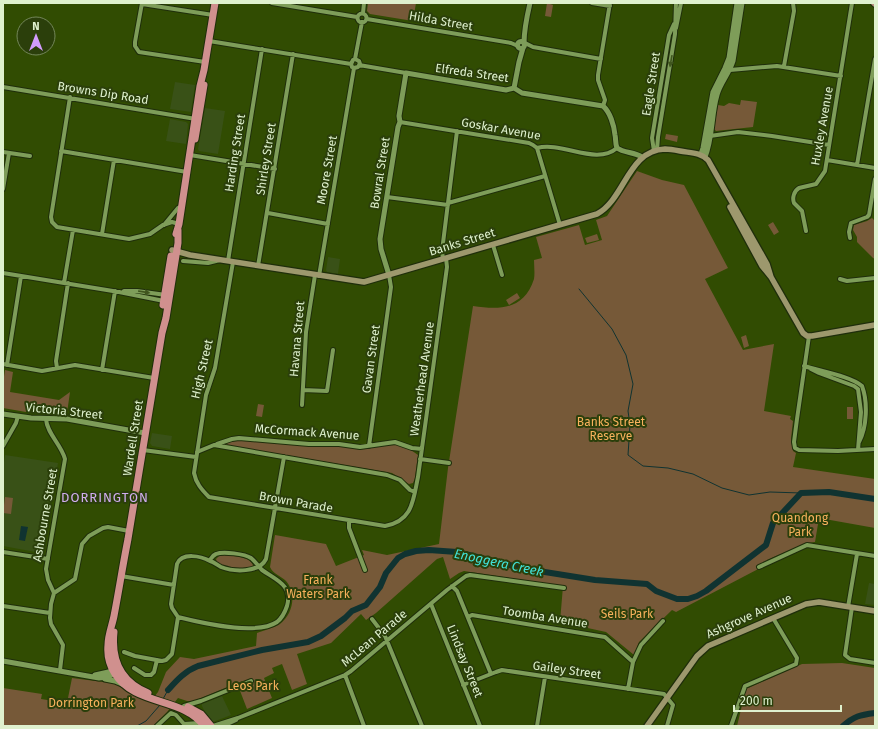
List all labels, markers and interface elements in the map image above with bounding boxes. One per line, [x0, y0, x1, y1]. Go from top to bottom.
street label: Hilda Street [408, 9, 475, 34]
north arrow [16, 16, 56, 56]
text: N [32, 20, 40, 33]
street label: Eagle Street [639, 50, 663, 117]
one-way arrow [668, 55, 674, 67]
street label: Elfreda Street [434, 61, 510, 85]
street label: Browns Dip Road [56, 79, 150, 107]
street label: Huxley Avenue [808, 85, 836, 167]
street label: Harding Street [222, 112, 248, 193]
street label: Goskar Avenue [460, 115, 542, 143]
street label: Shirley Street [253, 121, 279, 196]
street label: Moore Street [314, 134, 340, 206]
street label: Bowral Street [367, 135, 393, 210]
street label: Banks Street [427, 225, 497, 259]
one-way arrow [138, 289, 150, 295]
street label: Havana Street [287, 300, 307, 377]
street label: Weatherhead Avenue [407, 321, 437, 437]
street label: Gavan Street [359, 323, 383, 394]
street label: High Street [188, 337, 216, 400]
street label: Wardell Street [120, 398, 146, 477]
street label: Victoria Street [25, 400, 104, 422]
park label: Banks Street Reserve [577, 415, 646, 443]
street label: McCormack Avenue [254, 421, 360, 443]
street label: Ashbourne Street [30, 467, 60, 563]
street label: Brown Parade [258, 489, 334, 515]
district label: DORRINGTON [61, 490, 149, 505]
park label: Quandong Park [772, 511, 829, 539]
water label: Enoggera Creek [453, 546, 545, 579]
park label: Frank Waters Park [286, 573, 351, 601]
street label: Ashgrove Avenue [704, 591, 794, 641]
street label: Toomba Avenue [501, 603, 589, 631]
street label: McLean Parade [338, 607, 410, 669]
park label: Seils Park [601, 607, 654, 621]
street label: Lindsay Street [444, 623, 486, 700]
street label: Gailey Street [532, 658, 603, 682]
park label: Leos Park [227, 679, 280, 693]
scale bar [734, 687, 841, 713]
text: 200 m [740, 694, 773, 708]
park label: Dorrington Park [48, 696, 135, 710]

